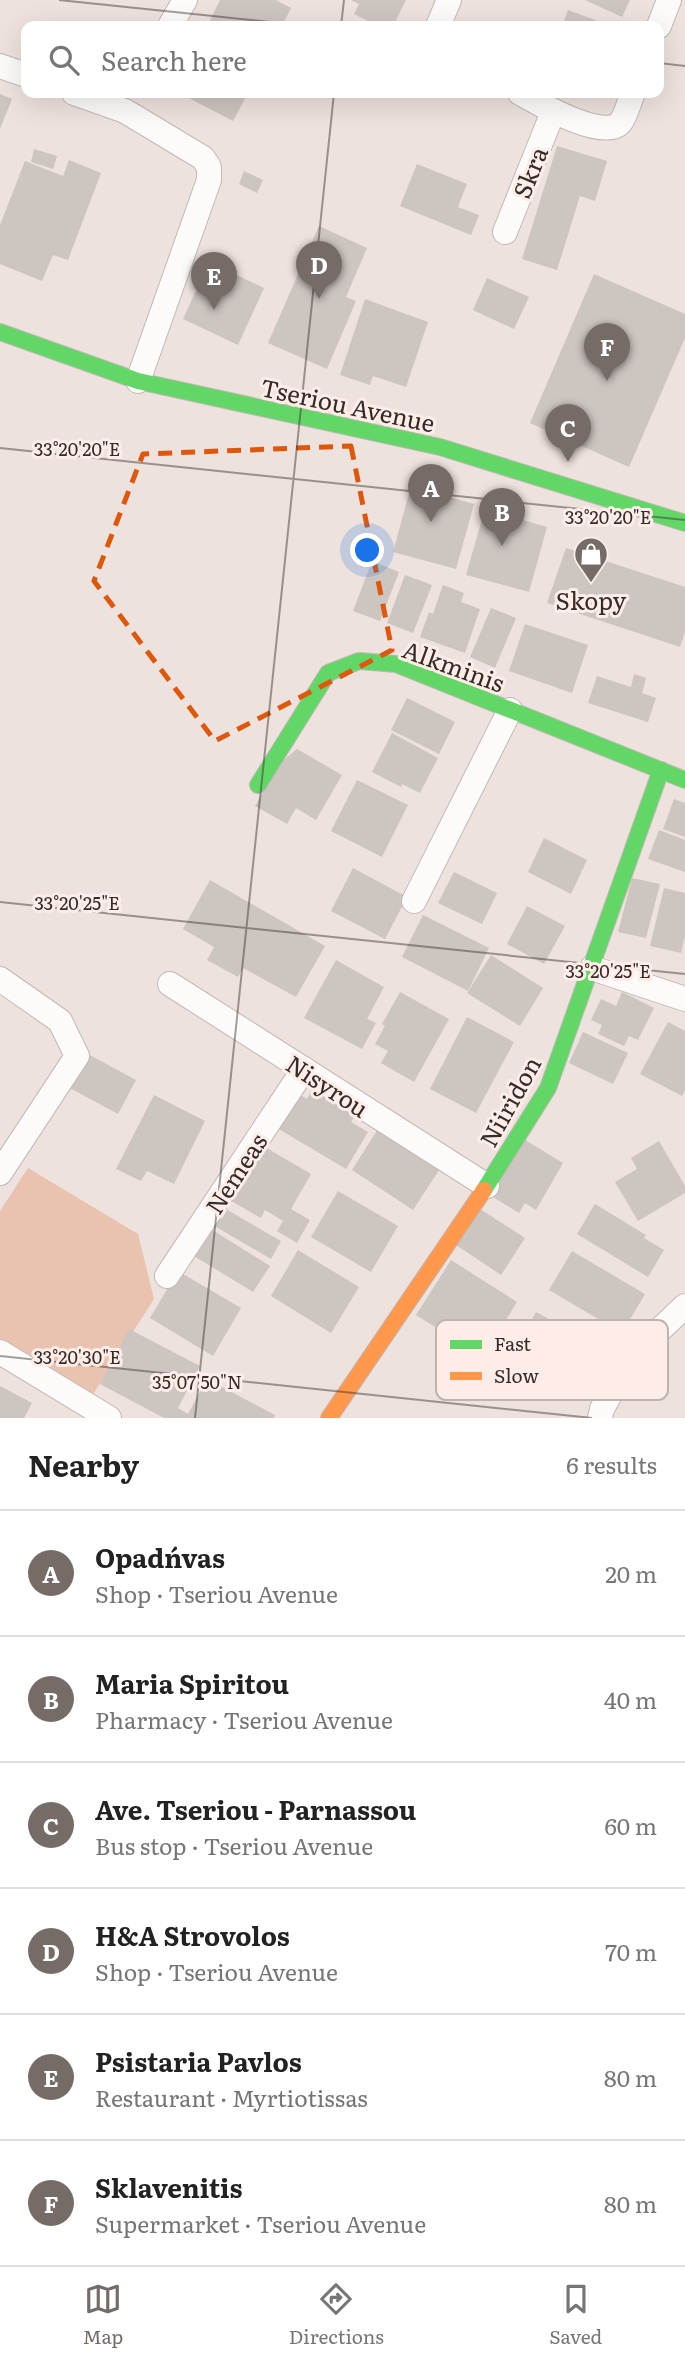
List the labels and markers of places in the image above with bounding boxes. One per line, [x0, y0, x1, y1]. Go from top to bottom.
pin: D [296, 241, 342, 299]
pin: E [191, 252, 237, 310]
pin: F [584, 323, 630, 381]
pin: C [545, 404, 591, 462]
pin: A [408, 464, 454, 522]
pin: B [479, 488, 525, 546]
shop icon: Skopy [572, 535, 610, 584]
place label: Skopy [556, 582, 627, 617]

